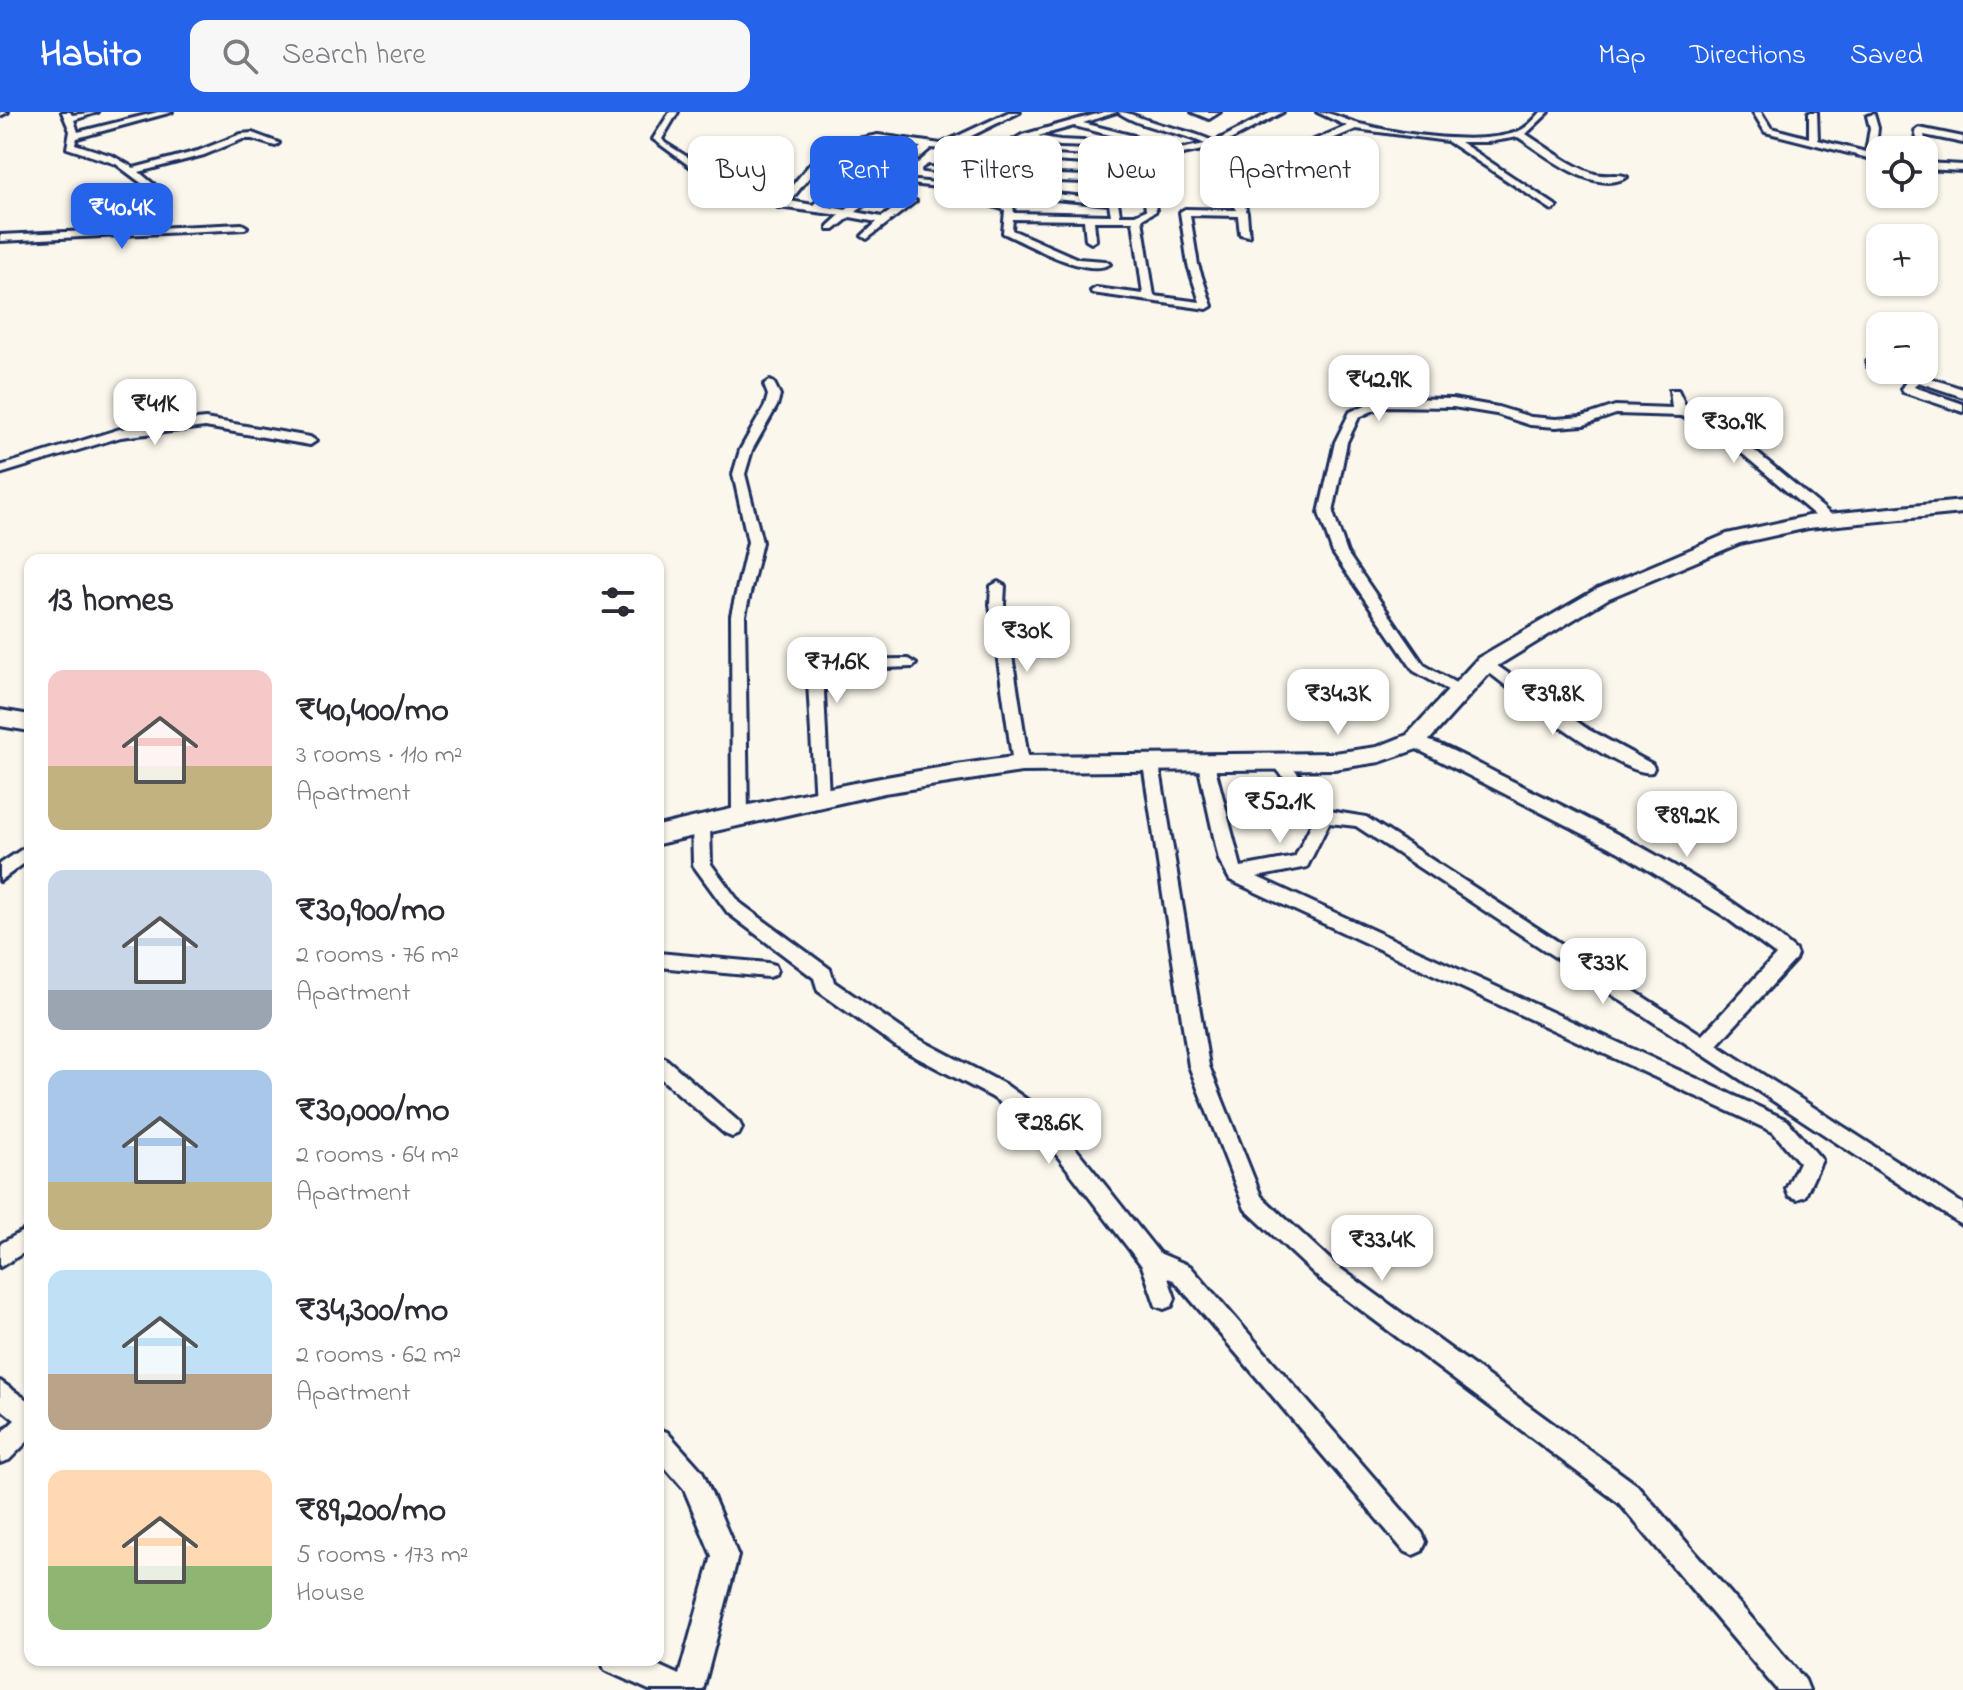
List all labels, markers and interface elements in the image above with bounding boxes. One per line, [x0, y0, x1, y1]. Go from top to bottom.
search box [190, 20, 750, 92]
text: Habito [40, 28, 142, 84]
icon: search [218, 34, 262, 78]
text: Search here [282, 34, 426, 78]
text: Map [1598, 36, 1646, 77]
text: Directions [1690, 36, 1806, 77]
text: Saved [1850, 36, 1923, 77]
chip: Buy [688, 136, 794, 208]
chip: Rent [810, 136, 918, 208]
chip: Filters [934, 136, 1062, 208]
chip: New [1078, 136, 1184, 208]
chip: Apartment [1200, 136, 1379, 208]
map controls [1866, 136, 1938, 384]
button: locate [1866, 136, 1938, 208]
pin: ₹40.4K [57, 183, 187, 251]
text: ₹40.4K [89, 190, 155, 228]
button: + [1866, 224, 1938, 296]
button: − [1866, 312, 1938, 384]
pin: ₹42.9K [1314, 355, 1444, 423]
text: ₹42.9K [1347, 362, 1411, 400]
pin: ₹41K [108, 379, 202, 447]
text: ₹41K [131, 386, 179, 424]
pin: ₹30.9K [1669, 397, 1799, 465]
text: ₹30.9K [1702, 404, 1766, 442]
text: 13 homes [48, 577, 174, 627]
icon: filters [596, 580, 640, 624]
pin: ₹30K [980, 606, 1074, 674]
text: ₹30K [1002, 613, 1052, 651]
pin: ₹71.6K [772, 637, 902, 705]
text: ₹71.6K [805, 644, 869, 682]
pin: ₹34.3K [1273, 669, 1403, 737]
pin: ₹39.8K [1488, 669, 1618, 737]
text: ₹34.3K [1305, 676, 1371, 714]
text: ₹39.8K [1522, 676, 1584, 714]
text: ₹40,400/mo [296, 687, 449, 737]
icon: home [112, 702, 208, 798]
text: 3 rooms · 110 m² [296, 737, 462, 775]
text: Apartment [296, 775, 410, 813]
pin: ₹52.1K [1215, 777, 1345, 845]
text: ₹52.1K [1245, 784, 1315, 822]
pin: ₹89.2K [1622, 791, 1752, 859]
text: ₹89.2K [1655, 798, 1719, 836]
text: ₹30,900/mo [296, 887, 445, 937]
icon: home [112, 902, 208, 998]
text: 2 rooms · 76 m² [296, 937, 459, 975]
pin: ₹33K [1556, 938, 1650, 1006]
text: ₹33K [1578, 945, 1628, 983]
text: Apartment [296, 975, 410, 1013]
text: ₹30,000/mo [296, 1087, 450, 1137]
pin: ₹28.6K [984, 1098, 1114, 1166]
icon: home [112, 1102, 208, 1198]
text: ₹28.6K [1015, 1105, 1083, 1143]
text: 2 rooms · 64 m² [296, 1137, 459, 1175]
text: Apartment [296, 1175, 410, 1213]
pin: ₹33.4K [1317, 1215, 1447, 1283]
text: ₹33.4K [1349, 1222, 1415, 1260]
text: ₹34,300/mo [296, 1287, 448, 1337]
icon: home [112, 1302, 208, 1398]
text: 2 rooms · 62 m² [296, 1337, 461, 1375]
text: Apartment [296, 1375, 410, 1413]
text: ₹89,200/mo [296, 1487, 446, 1537]
icon: home [112, 1502, 208, 1598]
text: 5 rooms · 173 m² [296, 1537, 469, 1575]
text: House [296, 1575, 364, 1613]

